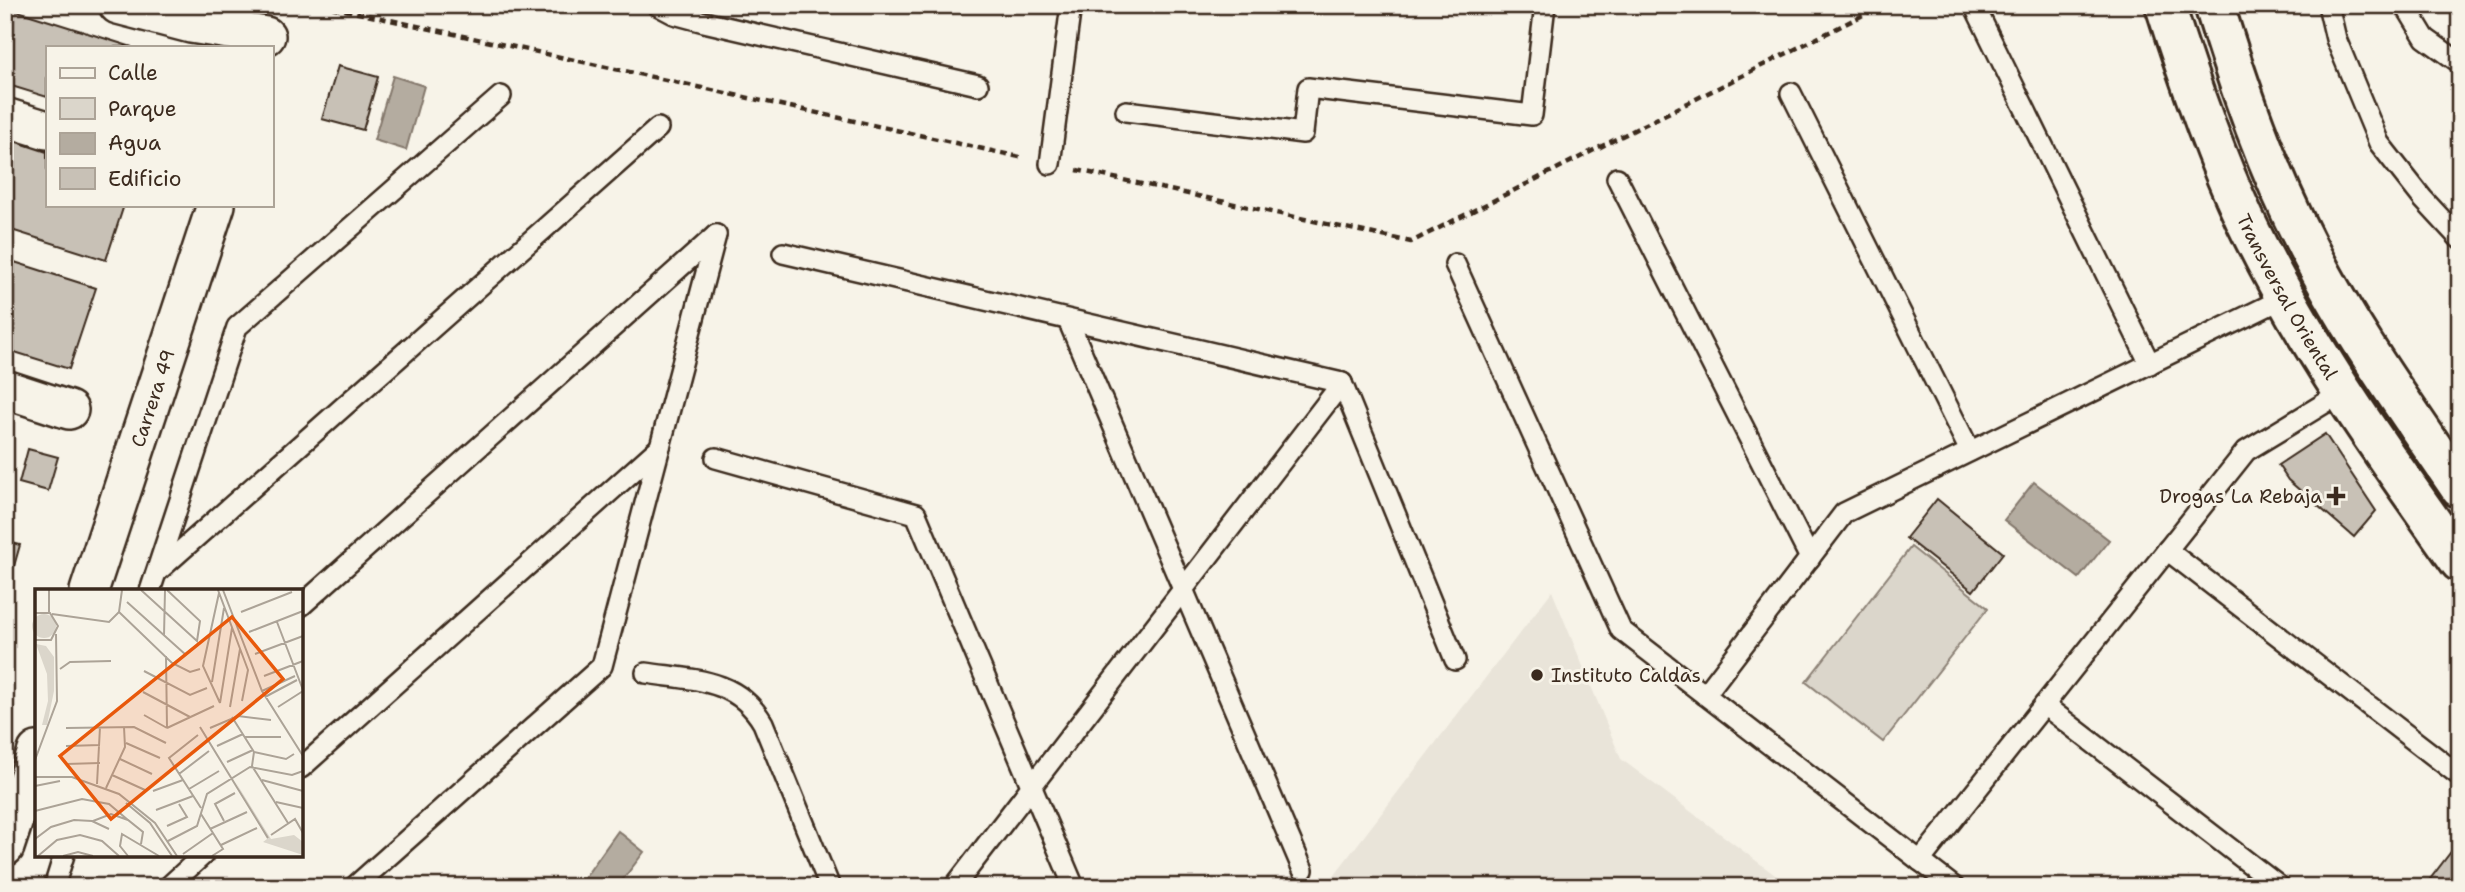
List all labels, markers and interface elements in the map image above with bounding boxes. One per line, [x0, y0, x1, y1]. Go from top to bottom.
legend [46, 46, 273, 206]
text: Calle [108, 59, 158, 87]
text: Parque [108, 95, 177, 123]
text: Agua [108, 129, 161, 157]
text: Edificio [108, 165, 181, 193]
street label: Transversal Oriental [2231, 210, 2344, 384]
street label: Carrera 49 [125, 346, 181, 450]
place label: Drogas La Rebaja [2160, 484, 2322, 509]
marker: Drogas La Rebaja [2328, 488, 2344, 504]
inset map [35, 589, 303, 857]
place label: Instituto Caldas [1551, 663, 1701, 688]
marker: Instituto Caldas [1529, 667, 1545, 683]

